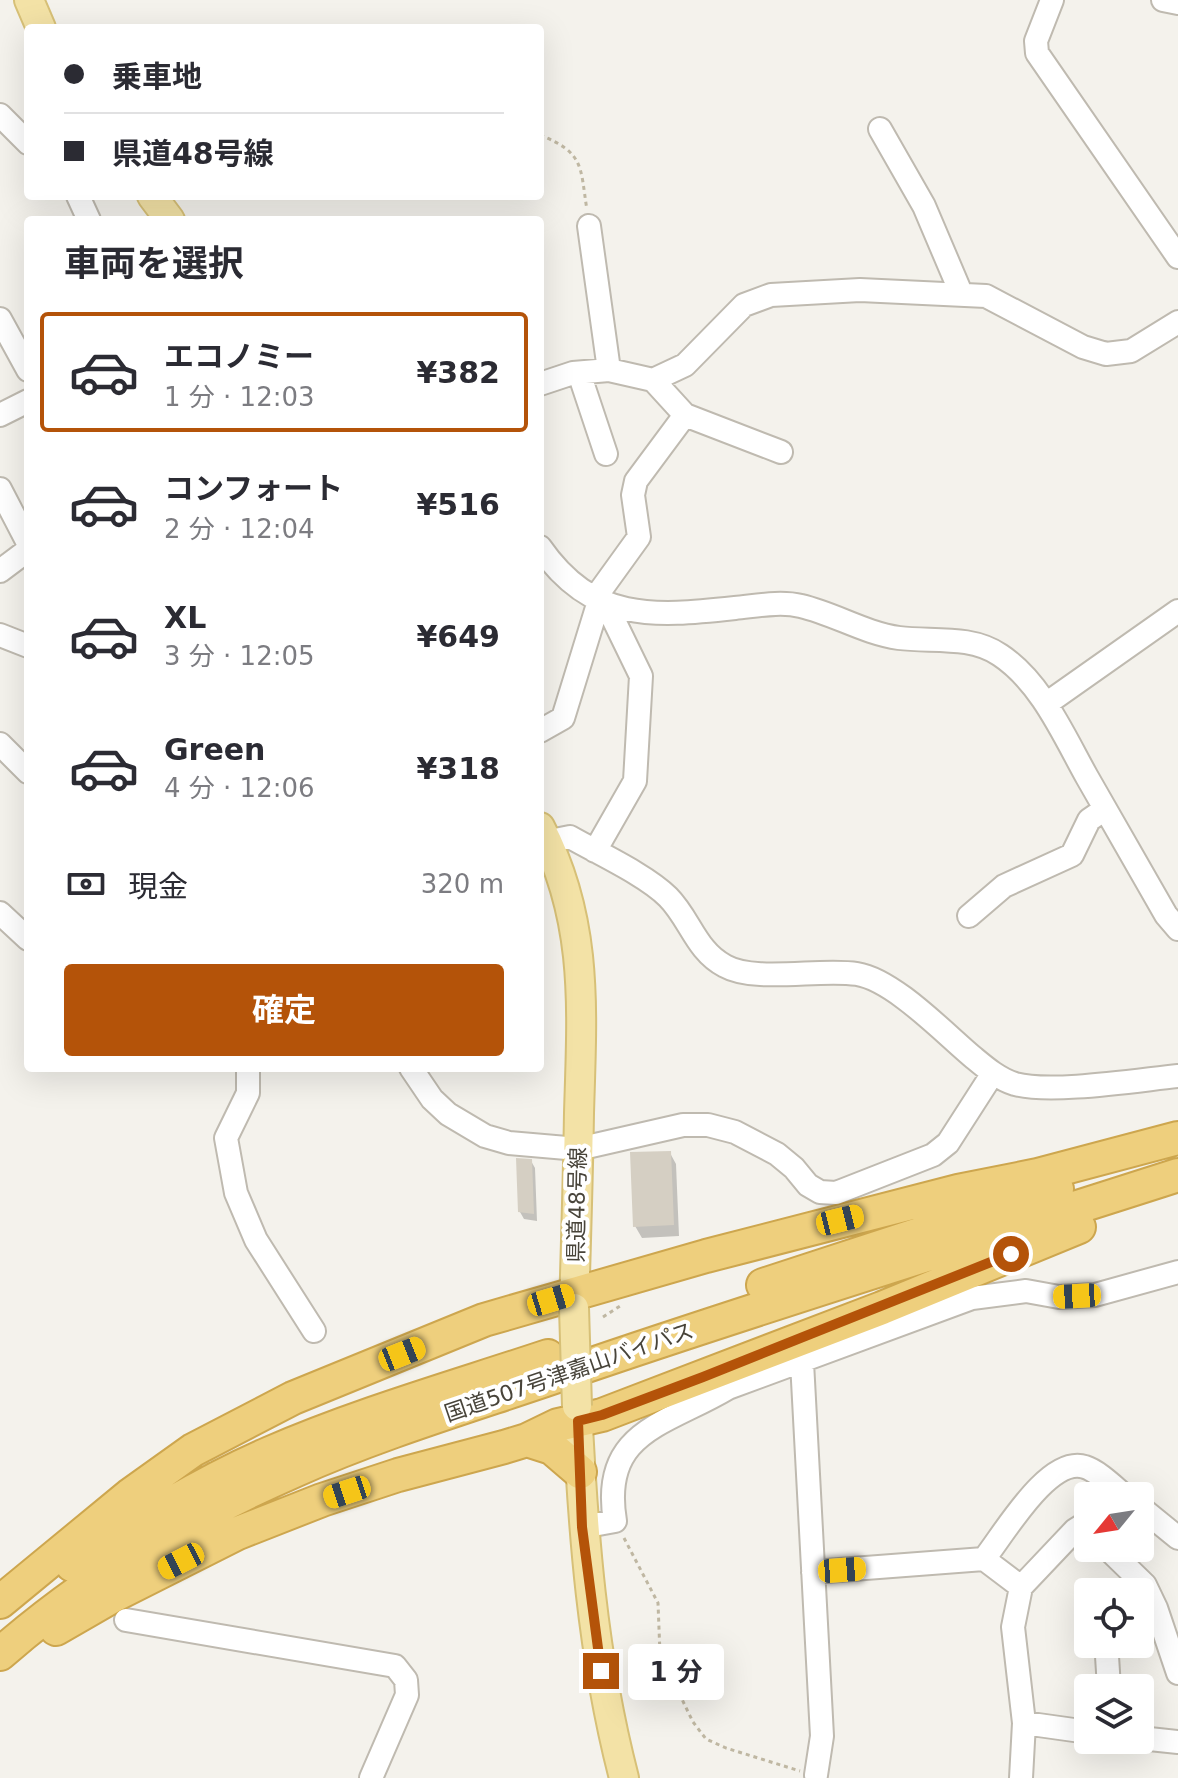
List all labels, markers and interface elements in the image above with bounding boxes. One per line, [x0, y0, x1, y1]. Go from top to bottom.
text: 乗車地 [112, 59, 202, 94]
text: 県道48号線 [112, 136, 274, 171]
text: 車両を選択 [64, 243, 244, 284]
icon: car [68, 336, 140, 408]
text: エコノミー [164, 339, 314, 374]
text: ¥382 [417, 355, 500, 390]
text: 1 分 · 12:03 [164, 382, 315, 412]
icon: car [68, 468, 140, 540]
text: コンフォート [164, 471, 343, 506]
text: ¥516 [417, 487, 500, 522]
text: 2 分 · 12:04 [164, 514, 315, 544]
icon: car [68, 600, 140, 672]
text: XL [164, 600, 206, 635]
text: ¥649 [417, 619, 500, 654]
text: 3 分 · 12:05 [164, 641, 315, 671]
icon: car [68, 732, 140, 804]
text: Green [164, 732, 265, 767]
text: ¥318 [417, 751, 500, 786]
text: 4 分 · 12:06 [164, 773, 315, 803]
icon: cash [64, 862, 108, 906]
text: 現金 [128, 869, 188, 904]
text: 320 m [421, 869, 504, 899]
button: 確定 [64, 964, 504, 1056]
street label: 県道48号線 [563, 1147, 591, 1263]
car [814, 1203, 866, 1237]
route start [993, 1236, 1029, 1272]
car [525, 1282, 577, 1318]
car [1052, 1283, 1102, 1309]
street label: 国道507号津嘉山バイパス [441, 1318, 697, 1426]
car [375, 1334, 429, 1374]
car [320, 1473, 374, 1511]
north arrow [1074, 1482, 1154, 1562]
map controls [1074, 1482, 1154, 1754]
car [154, 1539, 208, 1583]
car [817, 1556, 867, 1584]
button: locate [1074, 1578, 1154, 1658]
callout: 1 分 [629, 1643, 725, 1699]
route end [583, 1653, 619, 1689]
text: 1 分 [649, 1657, 703, 1687]
button: layers [1074, 1674, 1154, 1754]

